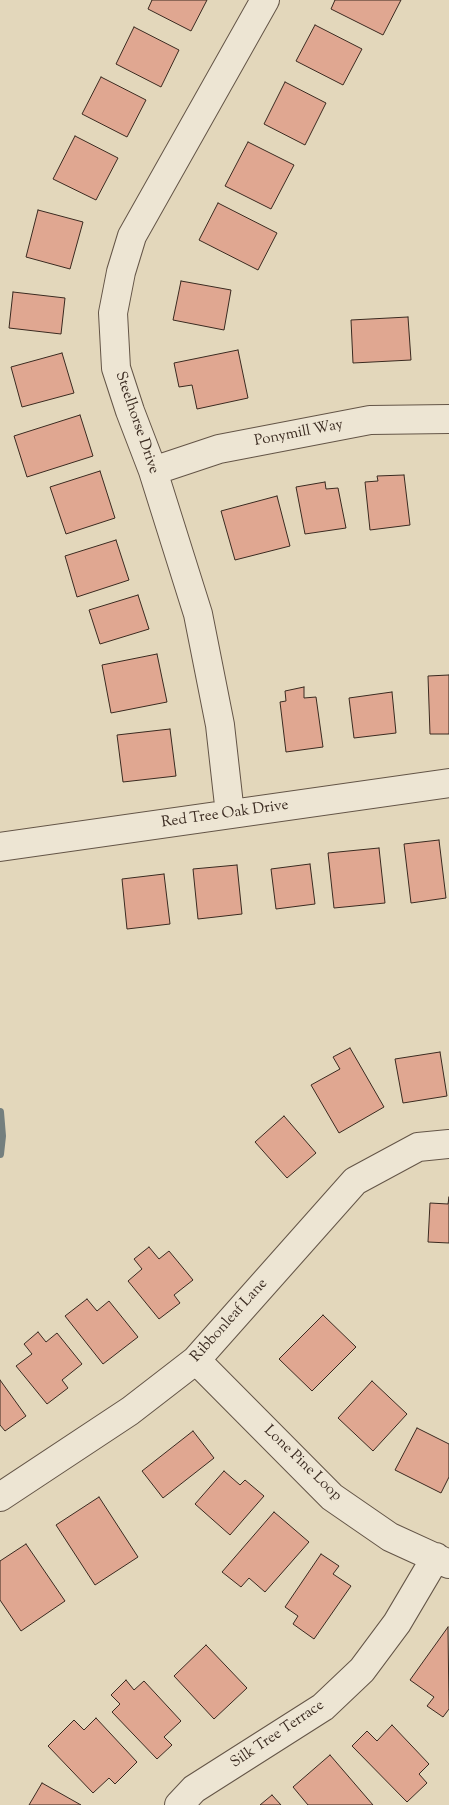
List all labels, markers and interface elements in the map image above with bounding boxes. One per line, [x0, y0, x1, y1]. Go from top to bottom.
street label: Steelhorse Drive [110, 370, 162, 476]
street label: Ponymill Way [253, 417, 345, 451]
street label: Red Tree Oak Drive [160, 797, 290, 833]
street label: Ribbonleaf Lane [188, 1276, 272, 1366]
street label: Lone Pine Loop [259, 1422, 345, 1506]
street label: Silk Tree Terrace [228, 1697, 328, 1773]

